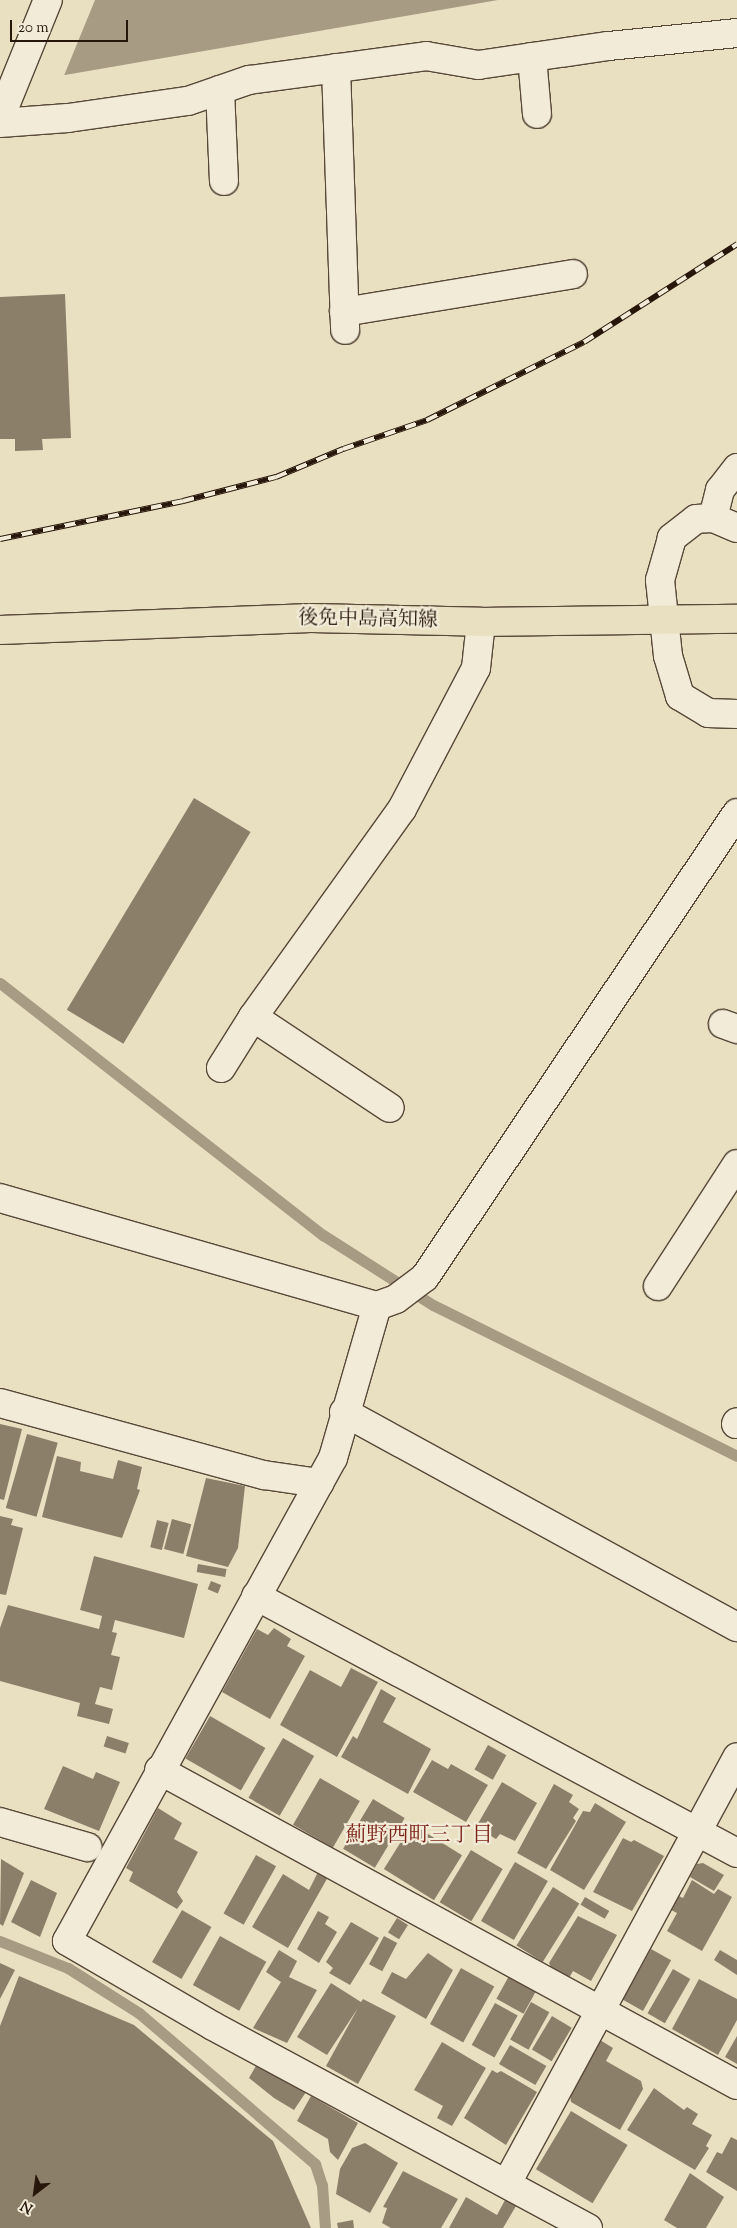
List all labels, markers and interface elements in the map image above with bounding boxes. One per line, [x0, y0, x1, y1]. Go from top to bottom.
scale bar [12, 10, 130, 42]
text: 20 m [18, 18, 49, 39]
street label: 後免中島高知線 [298, 607, 438, 633]
district label: 薊野西町三丁目 [346, 1823, 492, 1849]
north arrow [10, 2168, 60, 2218]
text: N [18, 2195, 37, 2217]

